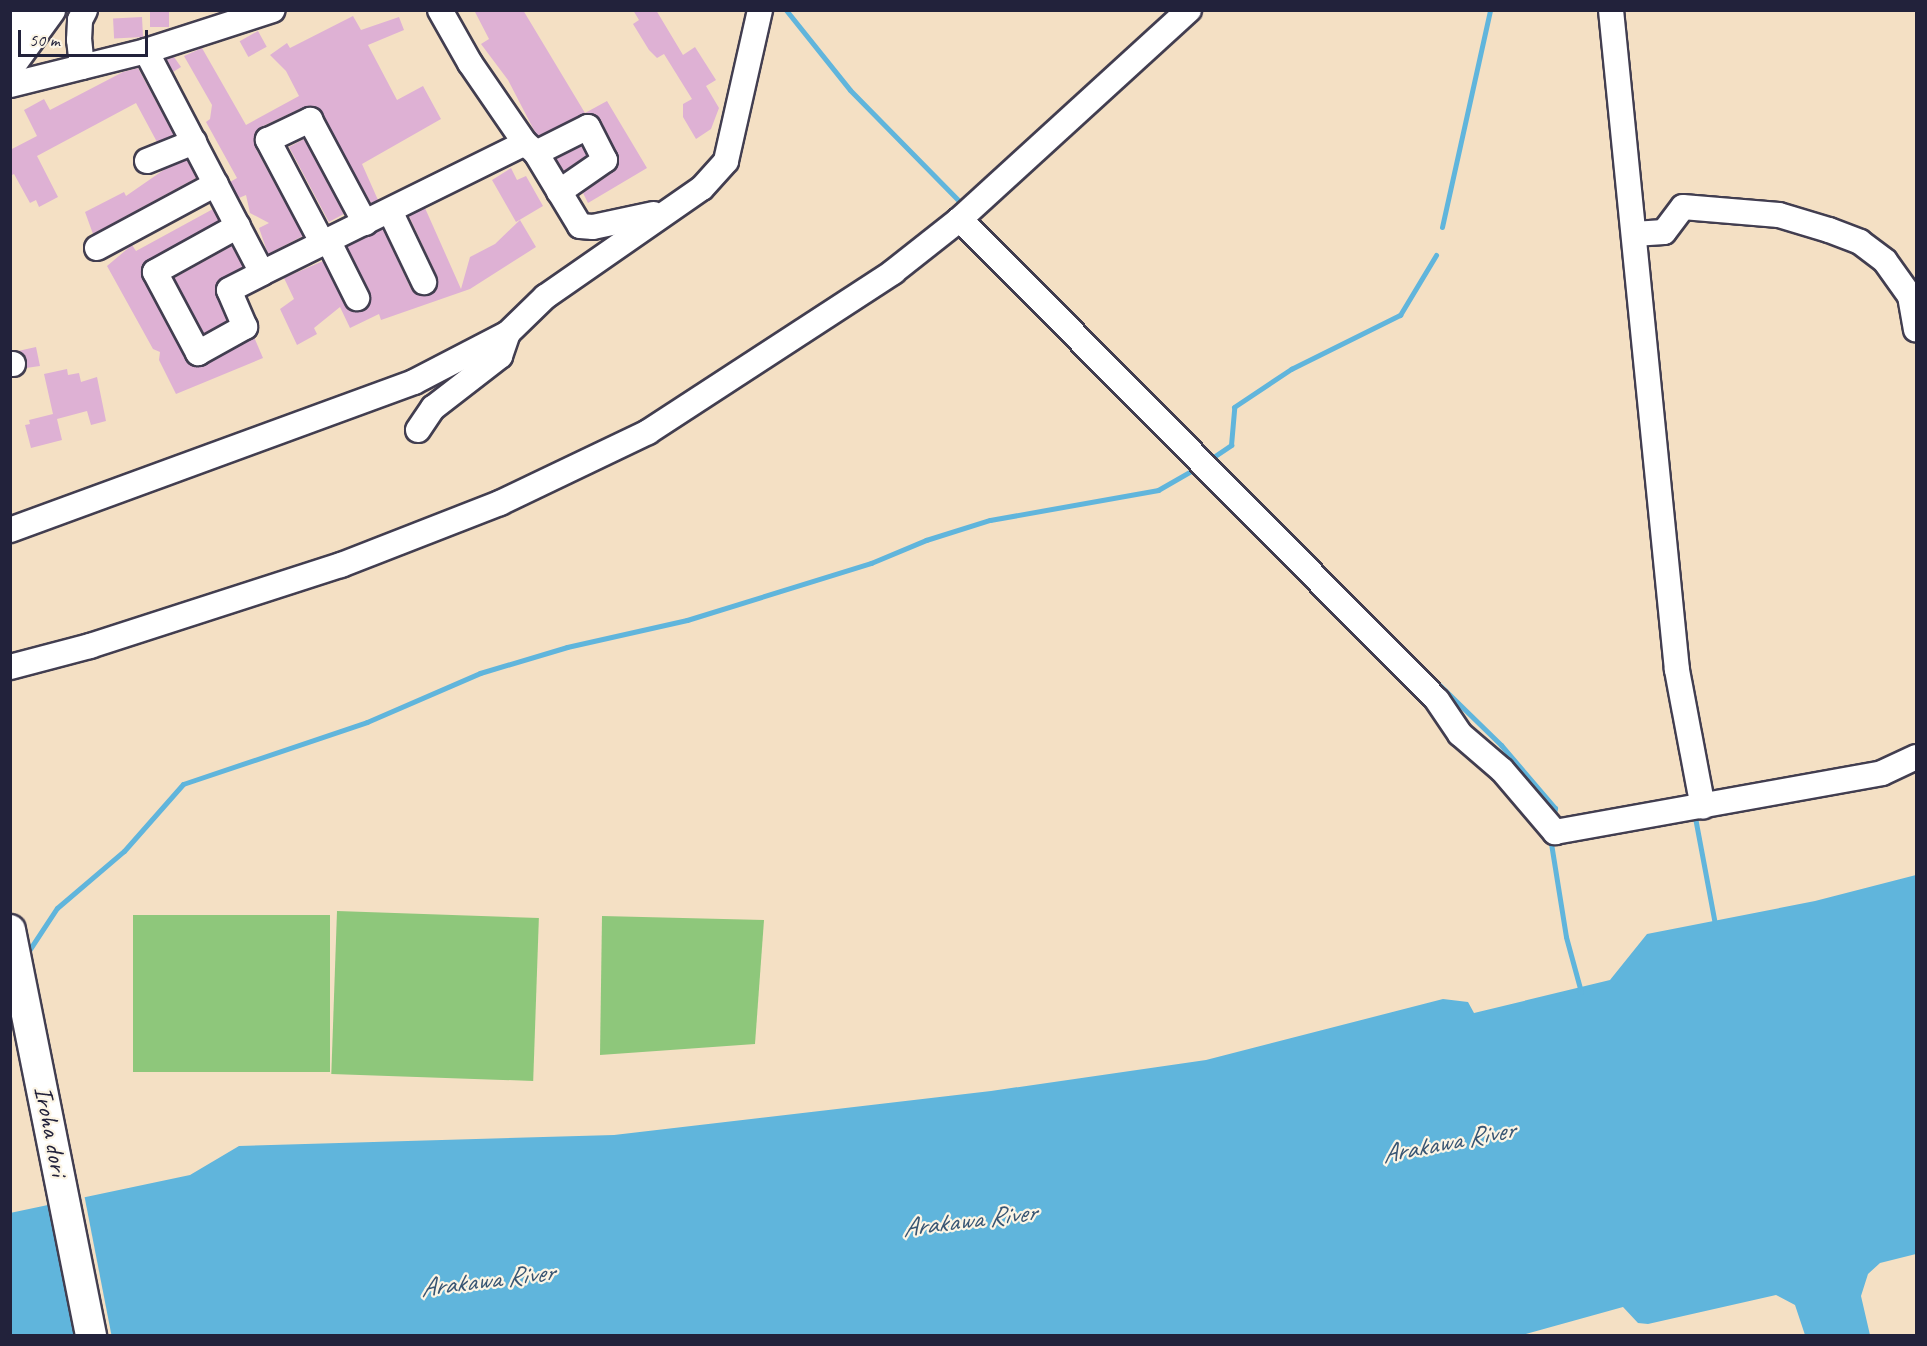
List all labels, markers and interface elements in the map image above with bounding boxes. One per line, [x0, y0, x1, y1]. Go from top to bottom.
scale bar [21, 18, 152, 56]
text: 50 m [29, 29, 60, 51]
street label: Iroha dori [27, 1083, 75, 1179]
water label: Arakawa River [1379, 1113, 1517, 1171]
water label: Arakawa River [900, 1196, 1038, 1244]
water label: Arakawa River [418, 1256, 556, 1304]

